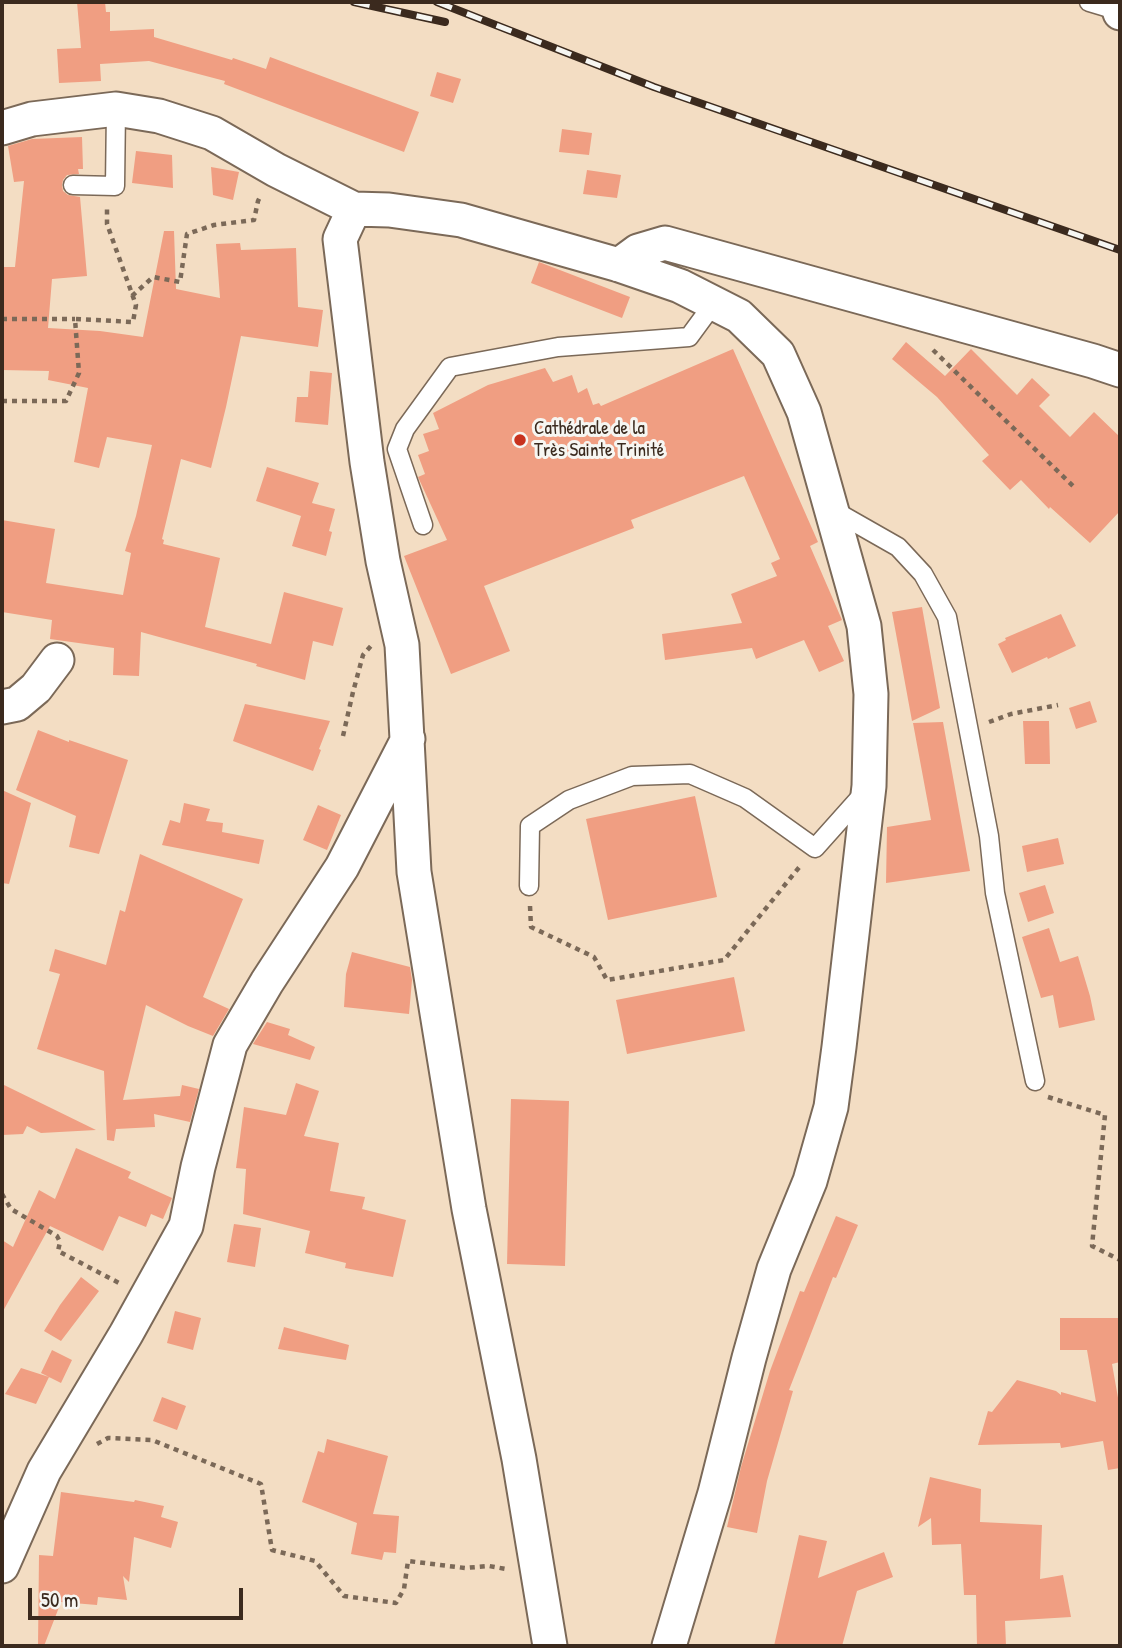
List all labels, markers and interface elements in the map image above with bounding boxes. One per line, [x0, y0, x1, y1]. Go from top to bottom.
place label: Cathédrale de la Très Sainte Trinité [534, 418, 664, 462]
marker: Cathédrale de la Très Sainte Trinité [512, 432, 528, 448]
scale bar [32, 1574, 247, 1618]
text: 50 m [41, 1585, 78, 1614]

